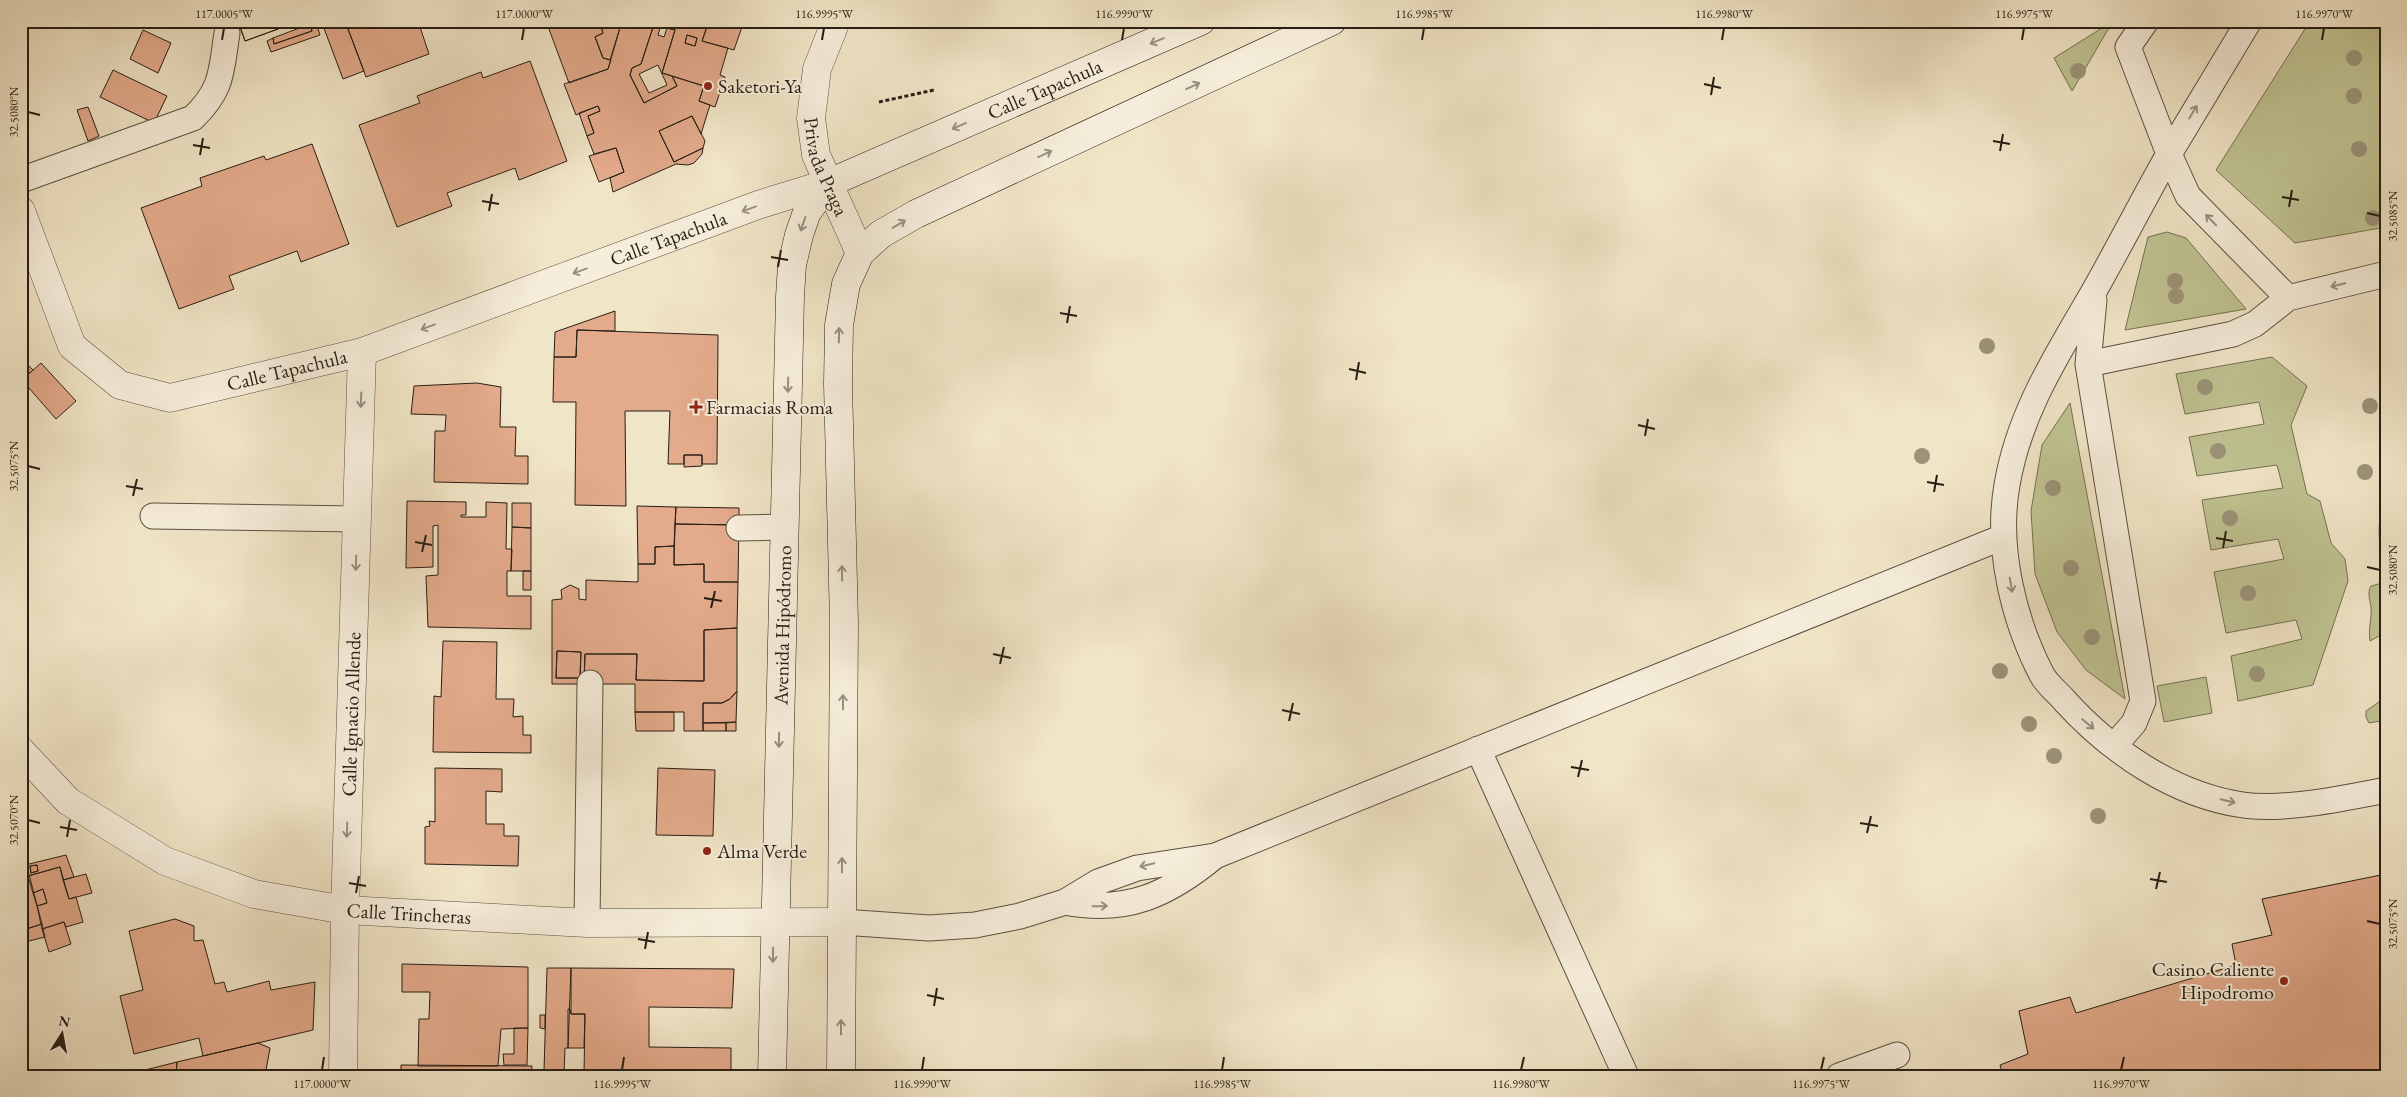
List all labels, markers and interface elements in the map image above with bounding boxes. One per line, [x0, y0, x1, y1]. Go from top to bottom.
text: 117.0005°W [195, 6, 254, 22]
text: 117.0000°W [495, 6, 554, 22]
text: 116.9995°W [795, 6, 854, 22]
text: 116.9990°W [1095, 6, 1154, 22]
text: 116.9985°W [1395, 6, 1454, 22]
text: 116.9980°W [1695, 6, 1754, 22]
text: 116.9975°W [1995, 6, 2054, 22]
text: 116.9970°W [2295, 6, 2354, 22]
one-way arrow [1150, 36, 1165, 46]
street label: Calle Tapachula [983, 53, 1106, 126]
place label: Saketori-Ya [718, 73, 802, 99]
marker: Saketori-Ya [702, 80, 714, 92]
one-way arrow [1185, 80, 1200, 90]
text: 32.5080°N [6, 86, 22, 137]
one-way arrow [2189, 106, 2199, 120]
street label: Privada Praga [798, 115, 855, 220]
one-way arrow [952, 122, 967, 132]
one-way arrow [1037, 148, 1052, 158]
text: 32.5085°N [2385, 190, 2401, 241]
one-way arrow [742, 204, 757, 214]
street label: Calle Tapachula [606, 205, 730, 272]
one-way arrow [2205, 213, 2217, 226]
one-way arrow [798, 216, 807, 231]
one-way arrow [891, 218, 905, 228]
one-way arrow [573, 267, 588, 276]
one-way arrow [2331, 281, 2347, 291]
one-way arrow [420, 323, 436, 332]
one-way arrow [834, 328, 844, 344]
street label: Calle Tapachula [224, 343, 350, 397]
one-way arrow [783, 377, 792, 393]
one-way arrow [356, 392, 366, 408]
place label: Farmacias Roma [706, 394, 833, 420]
marker: Farmacias Roma [690, 401, 702, 413]
text: 32.5075°N [6, 440, 22, 491]
text: 32.5080°N [2385, 544, 2401, 595]
street label: Avenida Hipódromo [768, 545, 797, 706]
one-way arrow [351, 554, 361, 571]
one-way arrow [838, 566, 847, 582]
one-way arrow [2007, 577, 2017, 593]
street label: Calle Ignacio Allende [335, 631, 366, 797]
one-way arrow [838, 694, 848, 710]
one-way arrow [2081, 719, 2094, 730]
one-way arrow [774, 731, 783, 747]
text: 32.5070°N [6, 794, 22, 845]
one-way arrow [2220, 797, 2236, 806]
one-way arrow [343, 822, 352, 838]
place label: Alma Verde [716, 838, 807, 864]
marker: Alma Verde [701, 845, 713, 857]
one-way arrow [837, 857, 847, 873]
one-way arrow [1139, 861, 1155, 870]
street label: Calle Trincheras [346, 897, 472, 930]
text: 32.5075°N [2385, 898, 2401, 949]
one-way arrow [1092, 901, 1108, 911]
one-way arrow [768, 946, 778, 962]
place label: Casino Caliente Hipodromo [2152, 956, 2274, 1005]
marker: Casino Caliente Hipodromo [2278, 975, 2290, 987]
north arrow [38, 1010, 88, 1060]
text: N [57, 1011, 72, 1031]
one-way arrow [836, 1019, 846, 1036]
text: 117.0000°W [293, 1076, 352, 1092]
text: 116.9995°W [593, 1076, 652, 1092]
text: 116.9990°W [893, 1076, 952, 1092]
text: 116.9985°W [1193, 1076, 1252, 1092]
text: 116.9980°W [1492, 1076, 1551, 1092]
text: 116.9975°W [1792, 1076, 1851, 1092]
text: 116.9970°W [2092, 1076, 2151, 1092]

